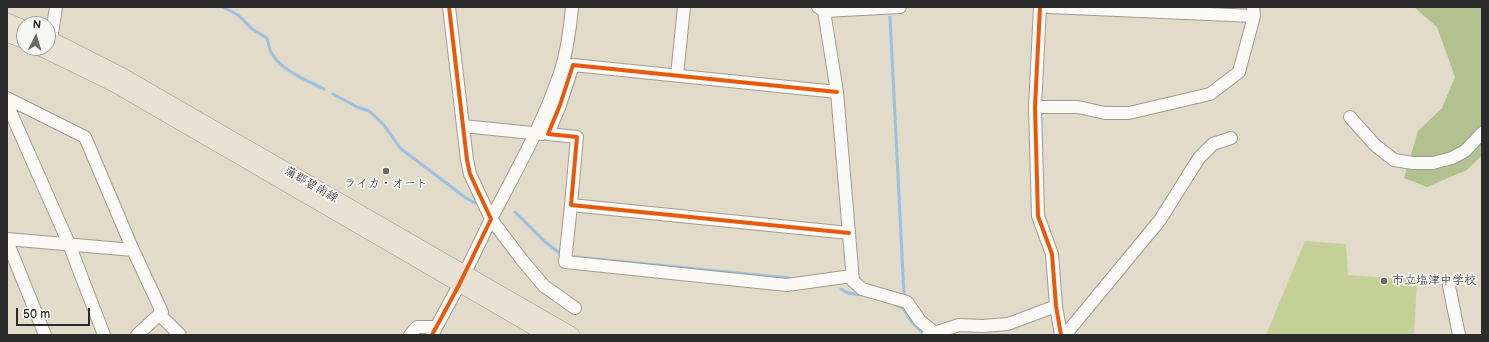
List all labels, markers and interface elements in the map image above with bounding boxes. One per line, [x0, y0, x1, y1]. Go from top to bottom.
north arrow [16, 16, 56, 56]
text: N [32, 18, 42, 31]
street label: 蒲郡碧南線 [281, 164, 341, 206]
marker: ライカ・オート [381, 166, 391, 176]
place label: ライカ・オート [344, 177, 428, 191]
place label: 市立塩津中学校 [1392, 274, 1476, 288]
marker: 市立塩津中学校 [1379, 276, 1389, 286]
scale bar [18, 300, 92, 326]
text: 50 m [23, 307, 50, 322]

